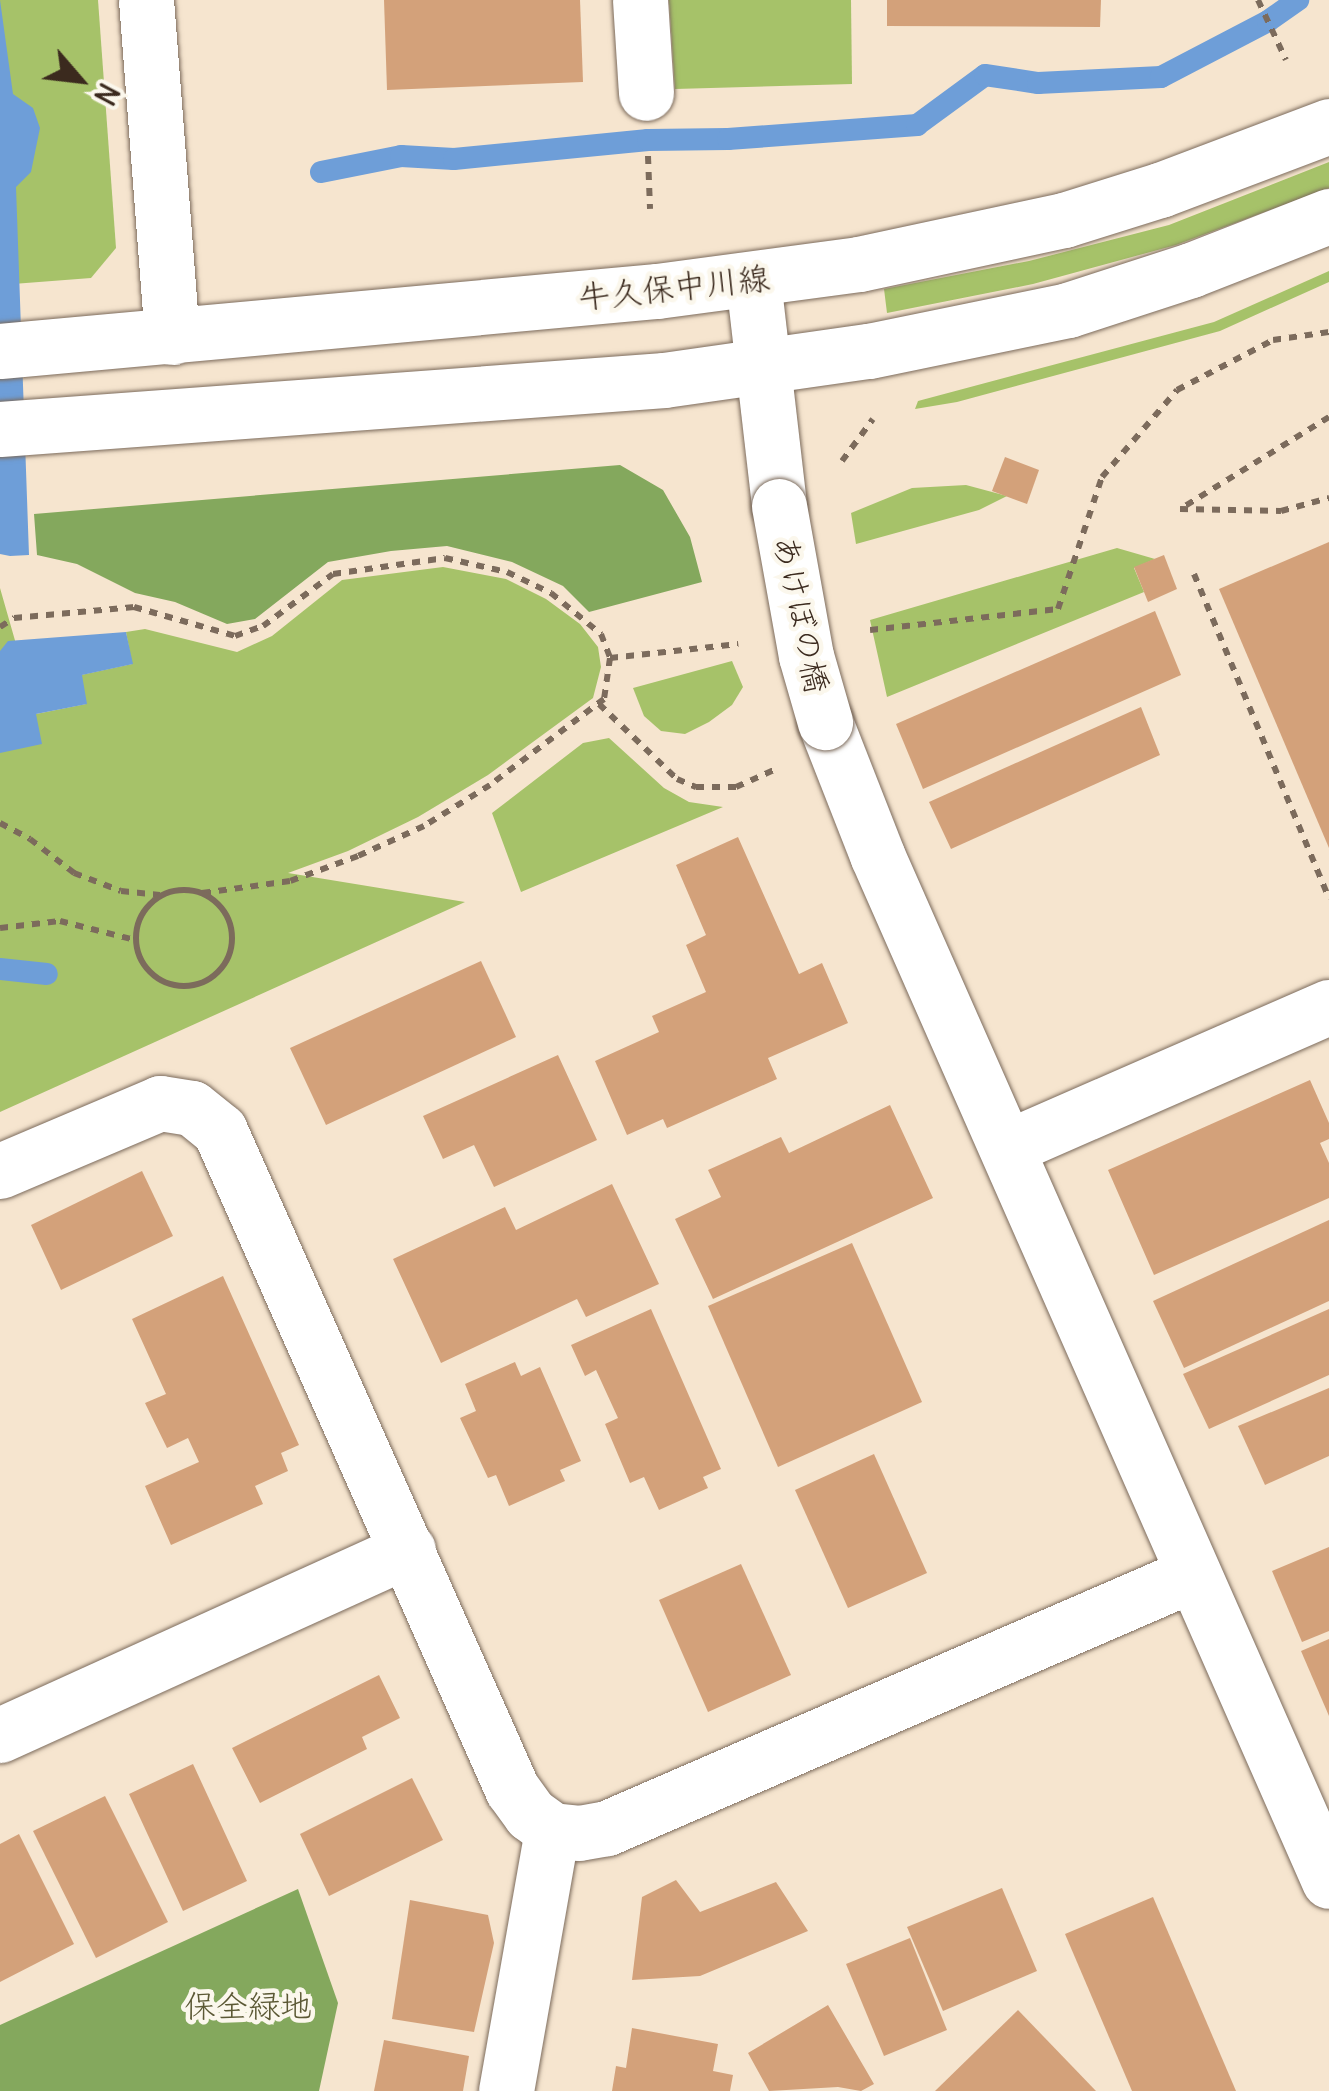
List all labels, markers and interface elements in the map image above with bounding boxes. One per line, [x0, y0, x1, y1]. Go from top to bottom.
north arrow [30, 30, 130, 130]
text: N [86, 77, 127, 111]
street label: 牛久保中川線 [577, 259, 771, 317]
street label: あけぼの橋 [766, 532, 836, 696]
park label: 保全緑地 [184, 1987, 312, 2025]

